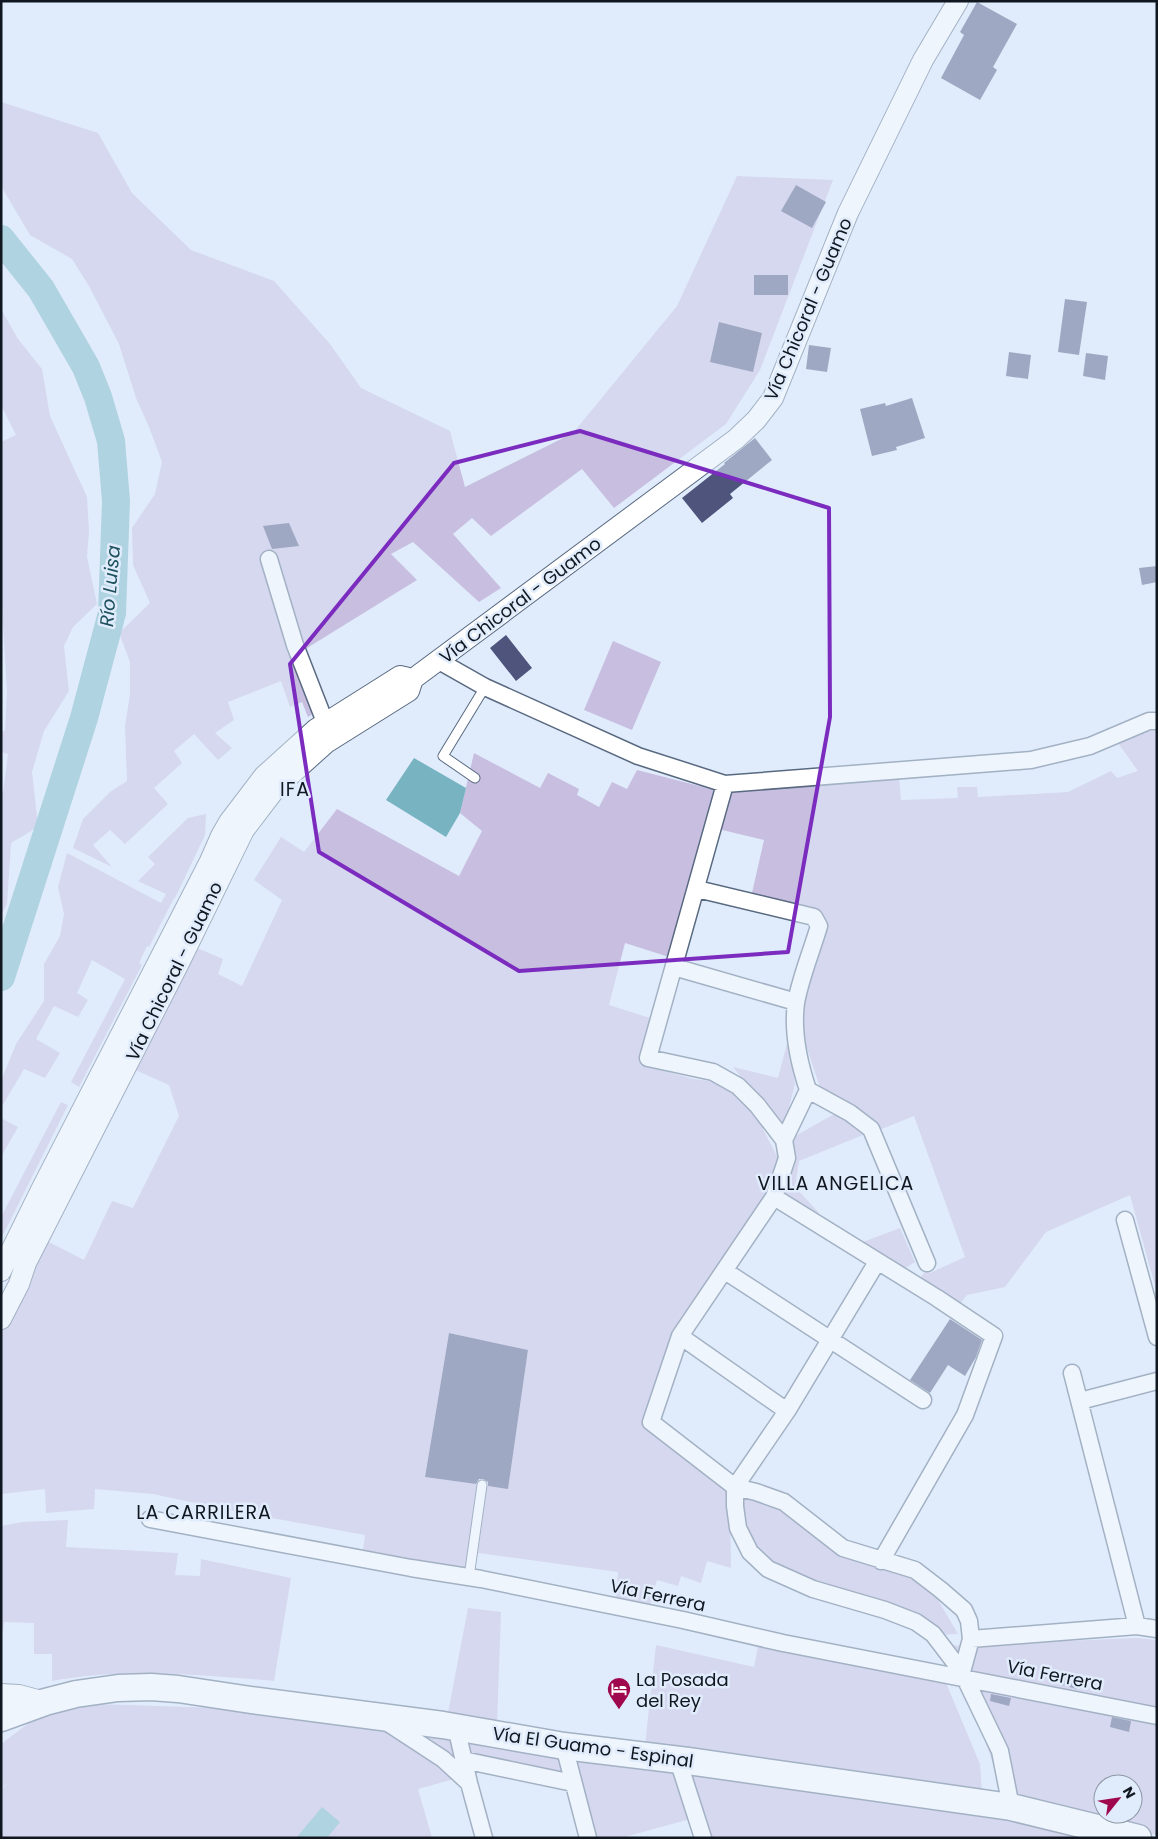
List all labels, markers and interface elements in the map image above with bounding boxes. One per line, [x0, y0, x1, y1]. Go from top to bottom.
street label: Vía Chicoral - Guamo [758, 214, 858, 404]
street label: Vía Chicoral - Guamo [434, 531, 606, 669]
water label: Río Luisa [93, 544, 127, 628]
district label: IFA [280, 776, 310, 803]
street label: Vía Chicoral - Guamo [120, 877, 228, 1065]
district label: VILLA ANGELICA [758, 1170, 914, 1197]
district label: LA CARRILERA [136, 1499, 272, 1526]
street label: Vía Ferrera [608, 1573, 708, 1617]
street label: Vía Ferrera [1005, 1653, 1105, 1697]
place label: La Posada del Rey [636, 1667, 729, 1713]
hotel icon: La Posada del Rey [606, 1676, 632, 1710]
street label: Vía El Guamo - Espinal [491, 1721, 695, 1773]
north arrow [1093, 1774, 1143, 1824]
text: N [1118, 1783, 1141, 1802]

